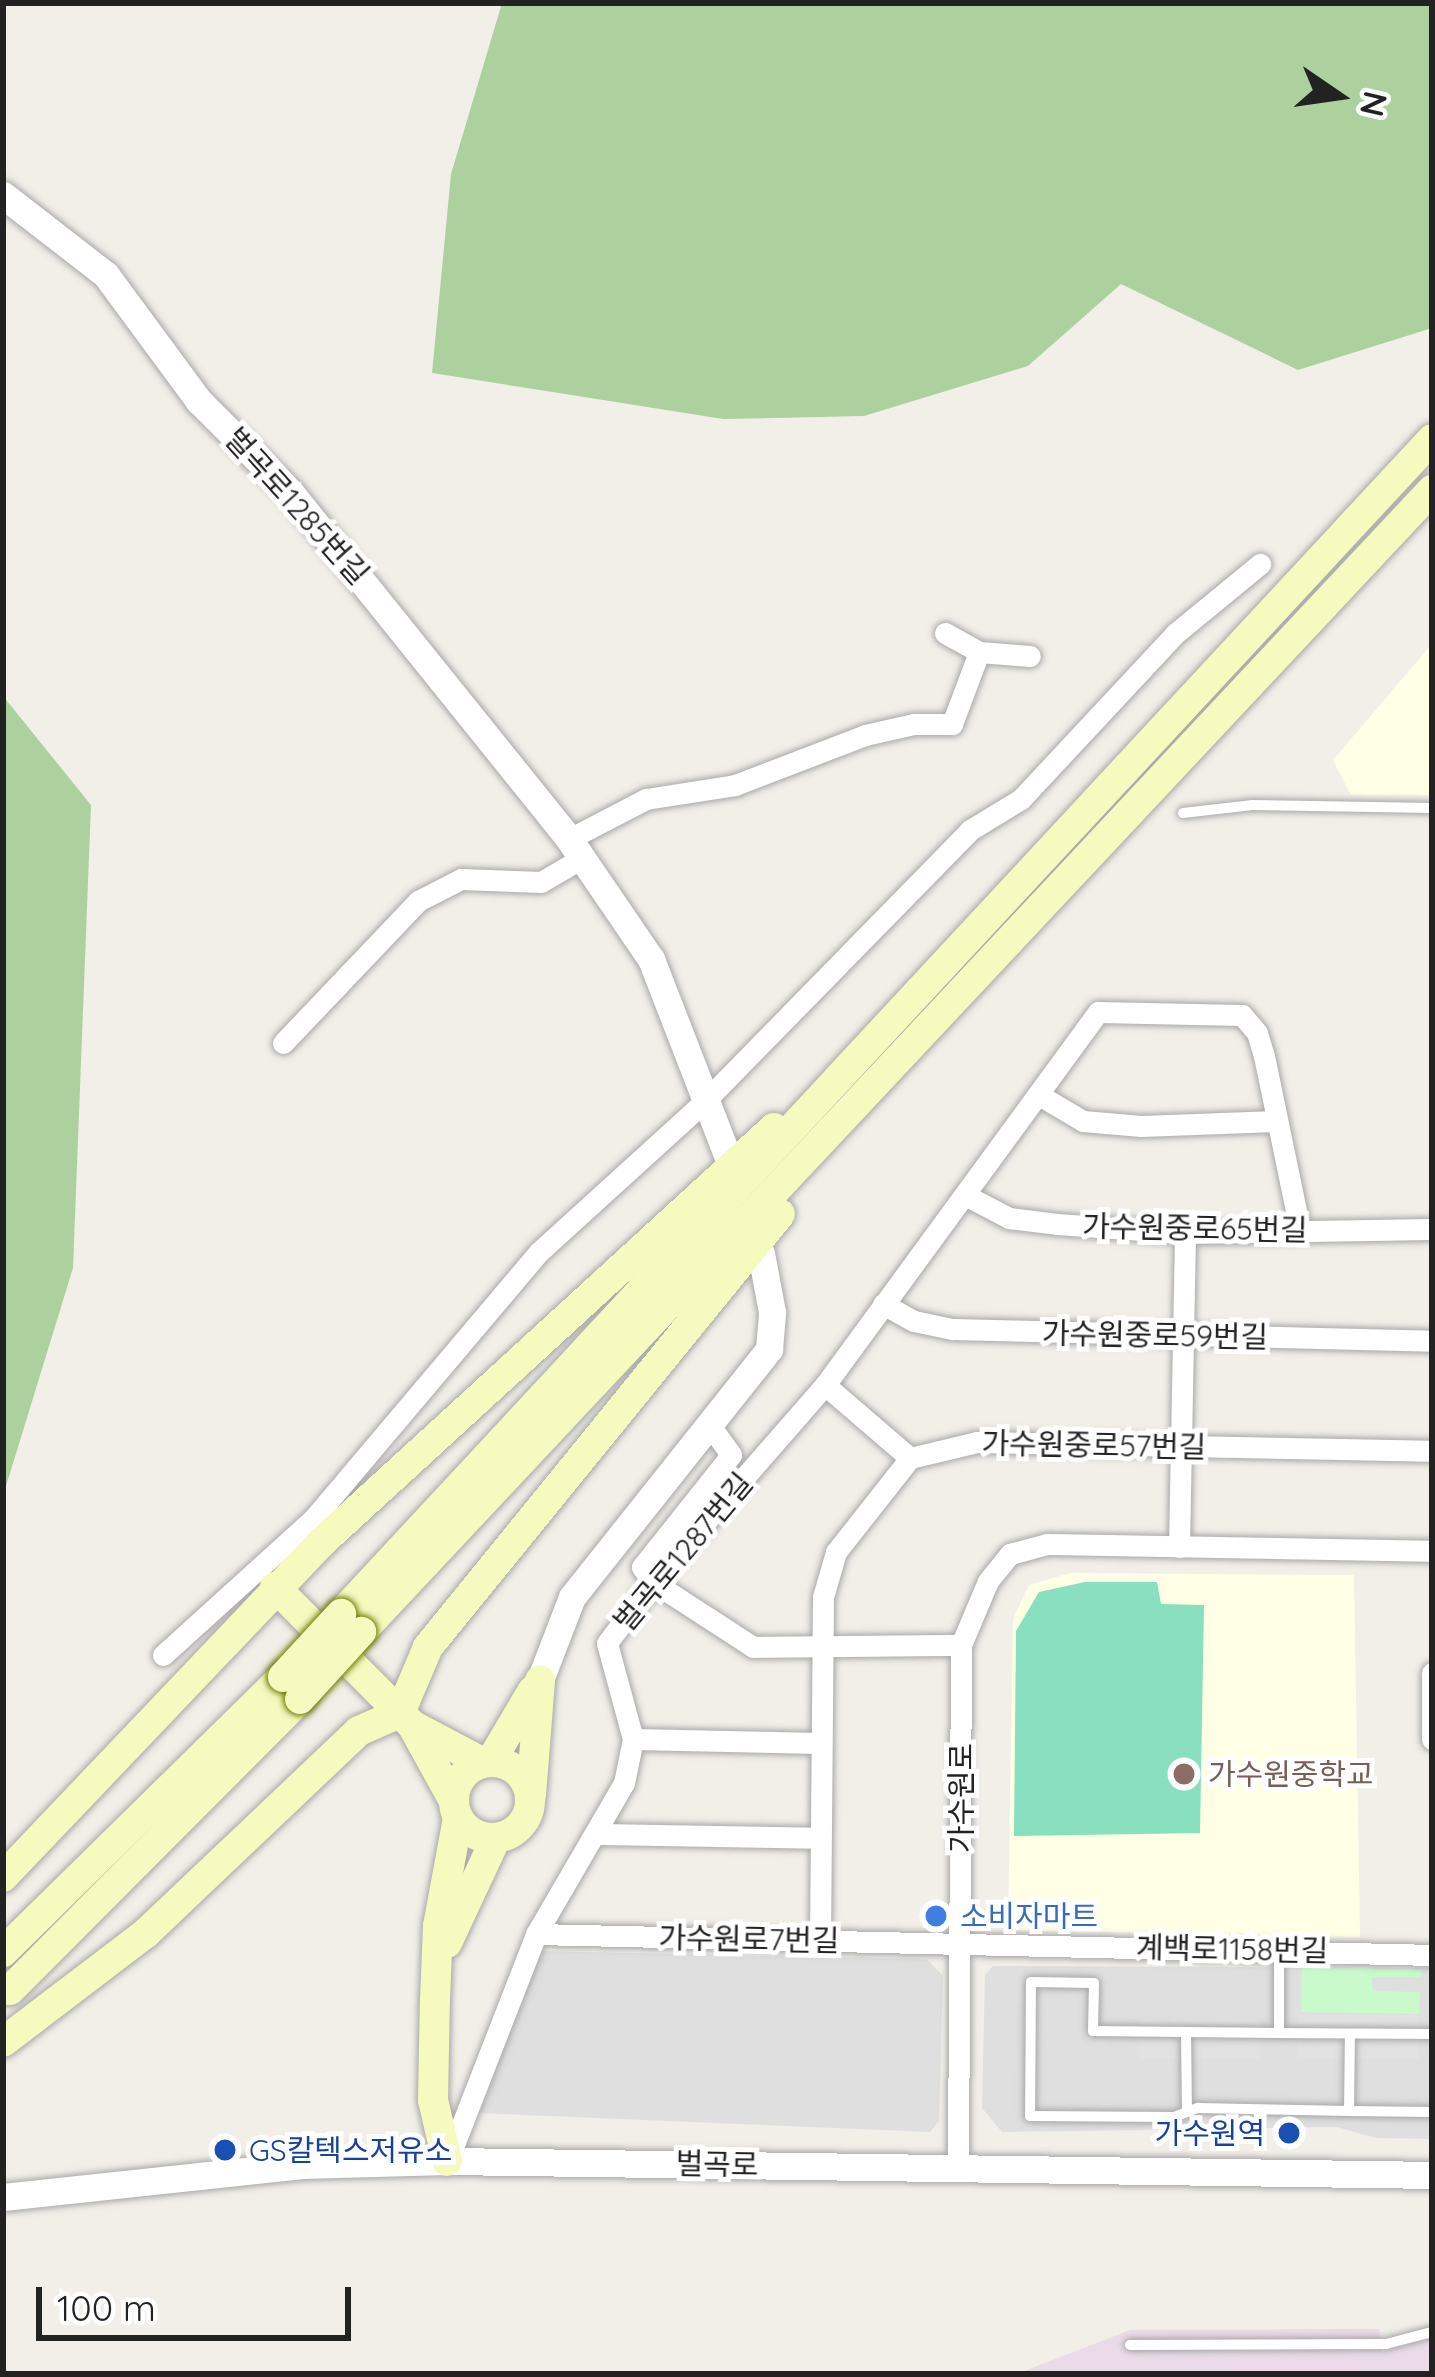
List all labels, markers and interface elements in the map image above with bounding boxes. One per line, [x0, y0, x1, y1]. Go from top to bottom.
north arrow [1279, 36, 1399, 156]
text: N [1352, 88, 1397, 121]
street label: 벌곡로1285번길 [217, 420, 377, 592]
street label: 가수원중로65번길 [1082, 1208, 1308, 1248]
street label: 가수원중로59번길 [1042, 1315, 1268, 1355]
street label: 가수원중로57번길 [981, 1425, 1207, 1465]
street label: 벌곡로1287번길 [606, 1465, 760, 1639]
street label: 가수원로 [943, 1743, 979, 1853]
place label: 가수원중학교 [1208, 1756, 1374, 1792]
marker: 가수원중학교 [1171, 1761, 1197, 1787]
place label: 소비자마트 [960, 1898, 1098, 1934]
marker: 소비자마트 [923, 1903, 949, 1929]
street label: 가수원로7번길 [658, 1919, 840, 1959]
street label: 계백로1158번길 [1135, 1929, 1329, 1969]
place label: 가수원역 [1155, 2115, 1265, 2151]
marker: 가수원역 [1276, 2120, 1302, 2146]
place label: GS칼텍스저유소 [249, 2132, 452, 2168]
marker: GS칼텍스저유소 [212, 2137, 238, 2163]
street label: 벌곡로 [675, 2145, 759, 2183]
scale bar [42, 2263, 357, 2337]
text: 100 m [57, 2285, 156, 2330]

